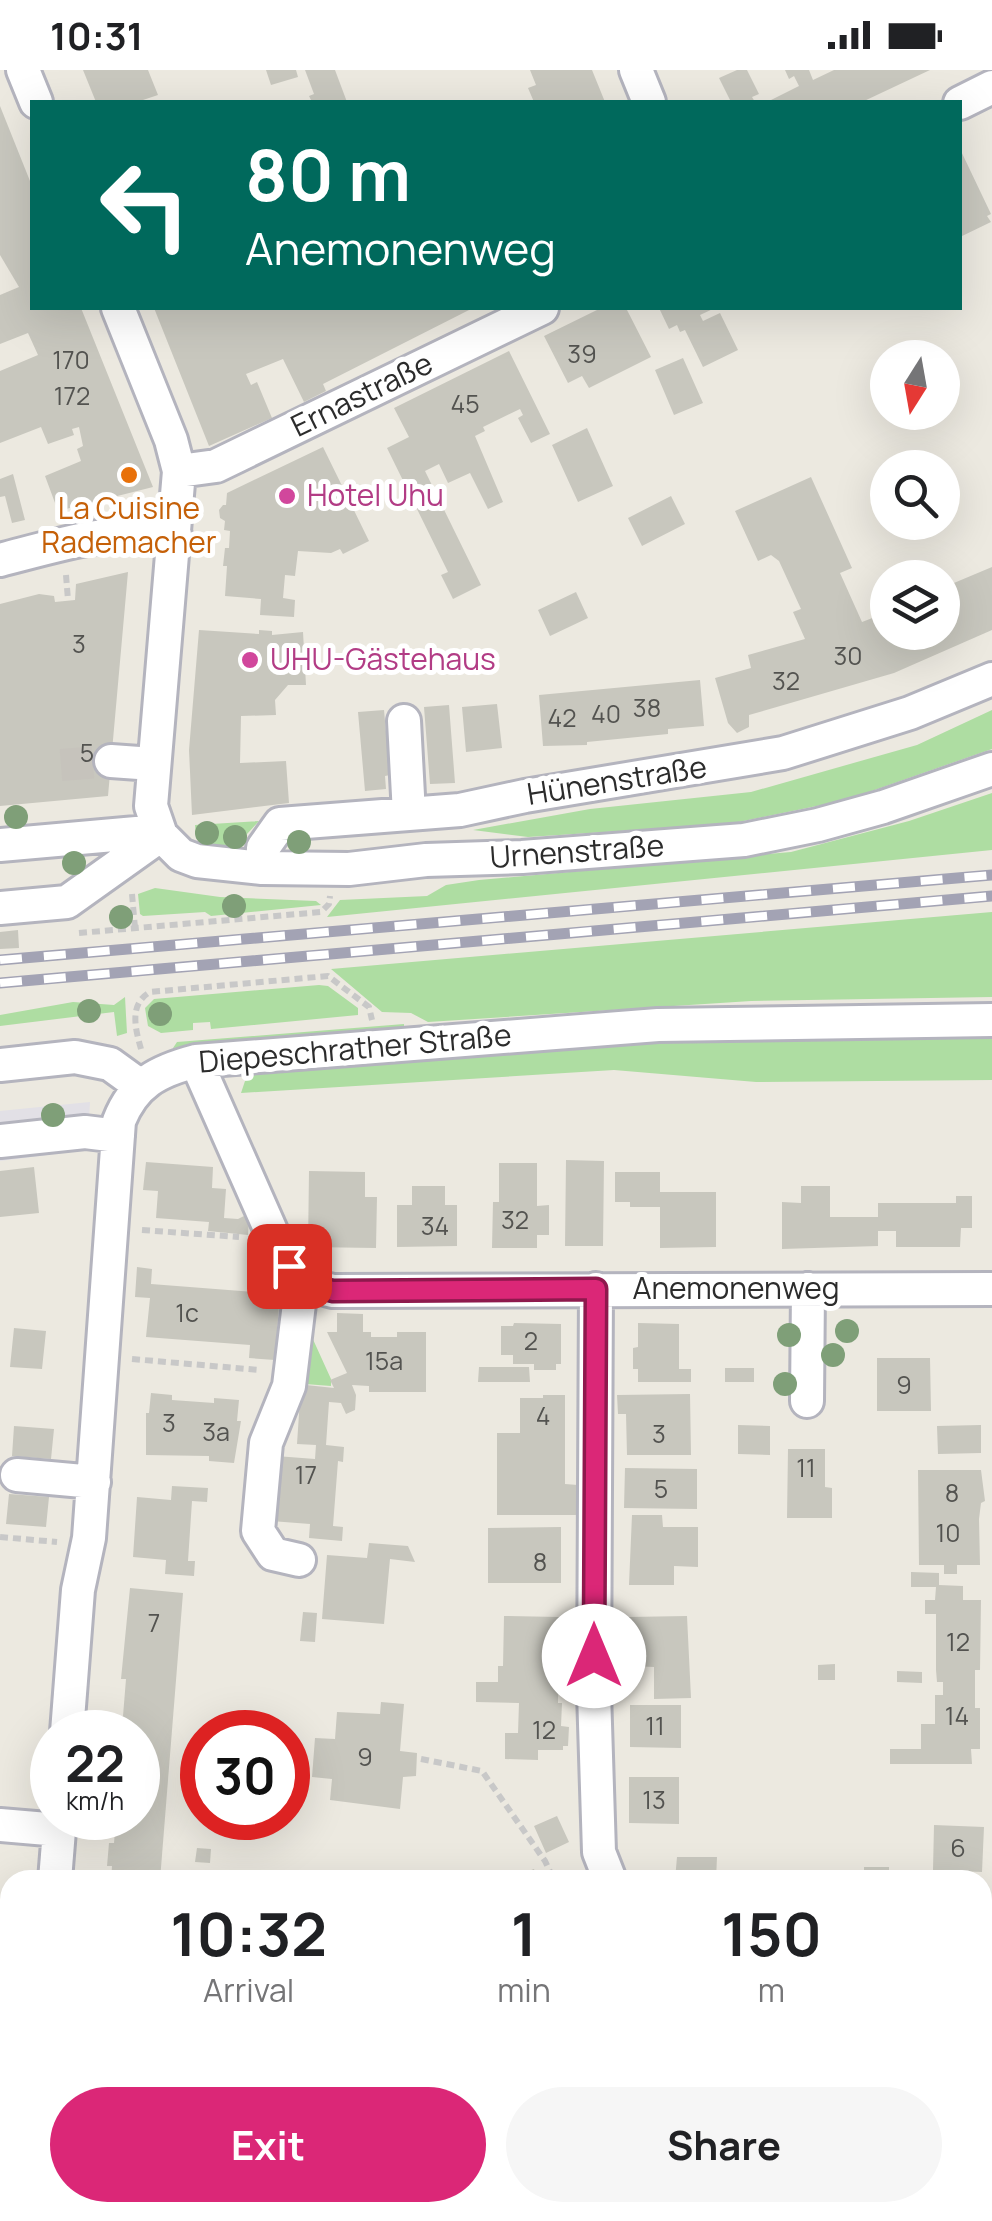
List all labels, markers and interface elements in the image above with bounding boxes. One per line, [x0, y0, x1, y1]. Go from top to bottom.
text: 10:31 [50, 9, 143, 61]
text: 80 m [245, 126, 411, 222]
icon: left [80, 140, 210, 270]
text: Anemonenweg [245, 217, 556, 279]
house number: 39 [567, 336, 597, 371]
north arrow [870, 340, 960, 430]
map controls [870, 340, 960, 650]
house number: 170 [52, 342, 90, 377]
street label: Ernastraße [284, 342, 439, 446]
house number: 172 [54, 378, 90, 413]
house number: 45 [450, 386, 480, 421]
button: search [870, 450, 960, 540]
marker: La Cuisine Rademacher [118, 464, 140, 486]
place label: Hotel Uhu [307, 474, 444, 515]
marker: Hotel Uhu [276, 485, 298, 507]
place label: La Cuisine Rademacher [41, 487, 217, 562]
button: layers [870, 560, 960, 650]
house number: 3 [72, 626, 86, 661]
place label: UHU-Gästehaus [270, 638, 496, 679]
house number: 30 [833, 638, 863, 673]
marker: UHU-Gästehaus [239, 649, 261, 671]
house number: 32 [772, 663, 800, 698]
house number: 38 [633, 690, 661, 725]
house number: 40 [591, 696, 621, 731]
house number: 42 [548, 700, 577, 735]
house number: 5 [80, 735, 94, 770]
street label: Hünenstraße [524, 745, 709, 814]
street label: Urnenstraße [488, 824, 665, 877]
street label: Diepeschrather Straße [197, 1013, 513, 1082]
house number: 32 [501, 1202, 529, 1237]
house number: 34 [421, 1208, 449, 1243]
pin [247, 1224, 332, 1309]
icon: arrive [262, 1239, 317, 1294]
street label: Anemonenweg [632, 1267, 840, 1308]
house number: 1c [175, 1295, 199, 1330]
house number: 2 [524, 1323, 538, 1358]
house number: 15a [365, 1343, 403, 1378]
house number: 9 [896, 1367, 912, 1402]
house number: 4 [536, 1398, 550, 1433]
house number: 3 [162, 1405, 176, 1440]
house number: 3a [202, 1414, 230, 1449]
house number: 3 [652, 1416, 666, 1451]
house number: 11 [796, 1450, 816, 1485]
house number: 17 [295, 1457, 317, 1492]
house number: 5 [654, 1471, 668, 1506]
house number: 8 [945, 1475, 959, 1510]
house number: 10 [935, 1515, 961, 1550]
house number: 8 [533, 1544, 547, 1579]
position arrow [542, 1604, 646, 1708]
house number: 7 [148, 1605, 160, 1640]
house number: 12 [946, 1624, 970, 1659]
house number: 14 [945, 1698, 969, 1733]
house number: 11 [645, 1708, 665, 1743]
speed limit sign: 30 [180, 1710, 310, 1840]
house number: 12 [532, 1712, 556, 1747]
text: 22 [65, 1729, 125, 1797]
house number: 9 [357, 1739, 373, 1774]
house number: 13 [642, 1782, 666, 1817]
text: km/h [66, 1783, 124, 1818]
house number: 6 [950, 1830, 966, 1865]
text: 10:32 [170, 1892, 327, 1974]
text: 1 [511, 1892, 537, 1974]
text: 150 [721, 1892, 822, 1974]
text: Arrival [203, 1968, 294, 2012]
text: min [497, 1968, 551, 2012]
text: m [758, 1968, 785, 2012]
button: Exit [50, 2087, 486, 2202]
button: Share [506, 2087, 942, 2202]

